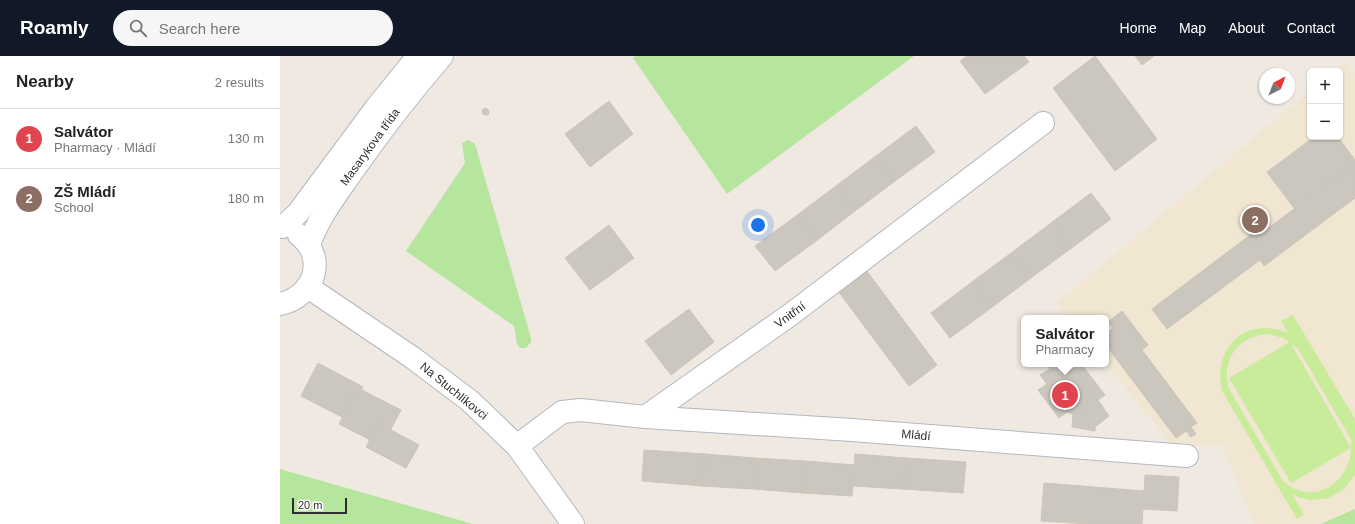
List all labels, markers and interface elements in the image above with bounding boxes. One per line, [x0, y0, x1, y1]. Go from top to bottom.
search box [113, 10, 393, 46]
text: Roamly [20, 17, 89, 38]
icon: search [127, 17, 149, 39]
text: Search here [159, 20, 240, 37]
text: Home [1120, 20, 1157, 36]
text: Map [1179, 20, 1206, 36]
text: About [1228, 20, 1265, 36]
text: Contact [1287, 20, 1335, 36]
north arrow [1259, 68, 1295, 104]
map controls [1307, 68, 1343, 140]
button: + [1307, 68, 1343, 104]
text: Nearby [16, 72, 74, 91]
text: 2 results [215, 75, 264, 90]
button: − [1307, 104, 1343, 140]
street label: Masarykova třída [337, 105, 403, 188]
text: Salvátor [54, 123, 113, 140]
text: 1 [25, 131, 33, 146]
text: 130 m [228, 131, 264, 146]
text: Pharmacy · Mládí [54, 140, 156, 155]
text: ZŠ Mládí [54, 183, 116, 200]
text: 2 [25, 191, 33, 206]
text: 180 m [228, 191, 264, 206]
text: School [54, 200, 94, 215]
pin: 2 [1242, 205, 1268, 235]
your location [748, 215, 768, 235]
street label: Vnitřní [772, 299, 809, 331]
popup [1021, 315, 1109, 367]
text: Salvátor [1035, 325, 1095, 342]
text: Pharmacy [1035, 342, 1094, 357]
street label: Na Stuchlíkovci [417, 360, 491, 422]
pin: 1 [1052, 380, 1078, 410]
street label: Mládí [901, 427, 932, 443]
scale bar [292, 496, 347, 515]
text: 20 m [298, 499, 322, 511]

